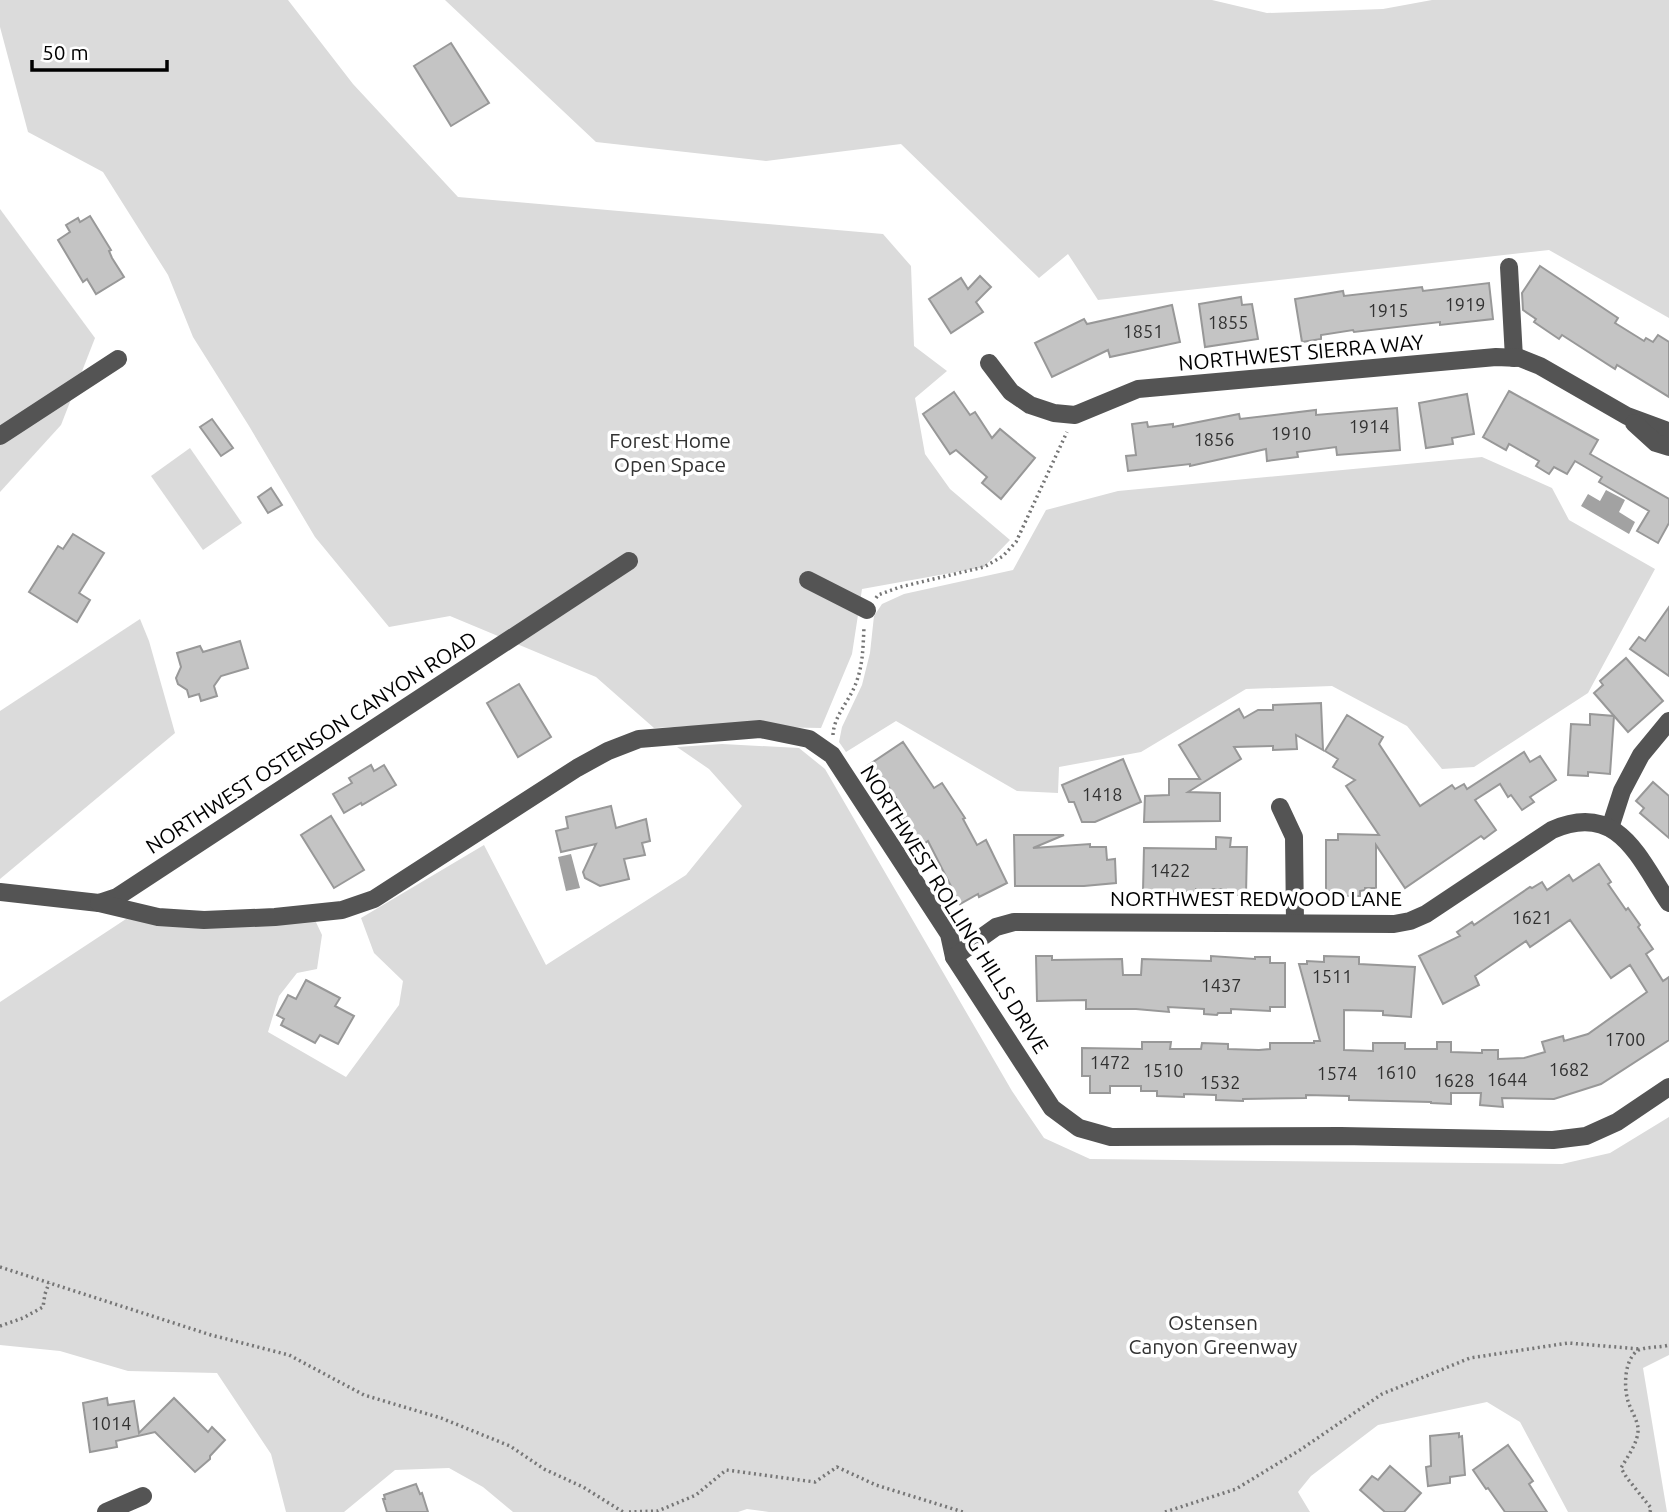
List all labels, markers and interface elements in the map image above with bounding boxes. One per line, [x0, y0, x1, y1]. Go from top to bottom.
scale bar [32, 28, 166, 72]
text: 50 m [42, 40, 89, 64]
house number: 1919 [1445, 294, 1485, 314]
house number: 1915 [1368, 300, 1408, 320]
house number: 1855 [1208, 312, 1248, 332]
house number: 1851 [1123, 321, 1163, 341]
street label: NORTHWEST SIERRA WAY [1177, 329, 1425, 375]
house number: 1914 [1349, 416, 1389, 436]
house number: 1910 [1271, 423, 1311, 443]
park label: Forest Home Open Space [609, 428, 731, 476]
house number: 1856 [1194, 429, 1234, 449]
street label: NORTHWEST OSTENSON CANYON ROAD [141, 626, 481, 858]
street label: NORTHWEST ROLLING HILLS DRIVE [856, 761, 1054, 1057]
house number: 1418 [1082, 784, 1122, 804]
house number: 1422 [1150, 860, 1190, 880]
street label: NORTHWEST REDWOOD LANE [1110, 886, 1402, 910]
house number: 1621 [1512, 907, 1552, 927]
house number: 1511 [1312, 966, 1352, 986]
house number: 1437 [1201, 975, 1241, 995]
house number: 1700 [1605, 1029, 1645, 1049]
house number: 1472 [1090, 1052, 1130, 1072]
house number: 1682 [1549, 1059, 1589, 1079]
house number: 1510 [1143, 1060, 1183, 1080]
house number: 1610 [1376, 1062, 1416, 1082]
house number: 1574 [1317, 1063, 1357, 1083]
house number: 1644 [1487, 1069, 1527, 1089]
house number: 1628 [1434, 1070, 1474, 1090]
house number: 1532 [1200, 1072, 1240, 1092]
park label: Ostensen Canyon Greenway [1129, 1310, 1297, 1358]
house number: 1014 [91, 1413, 131, 1433]

